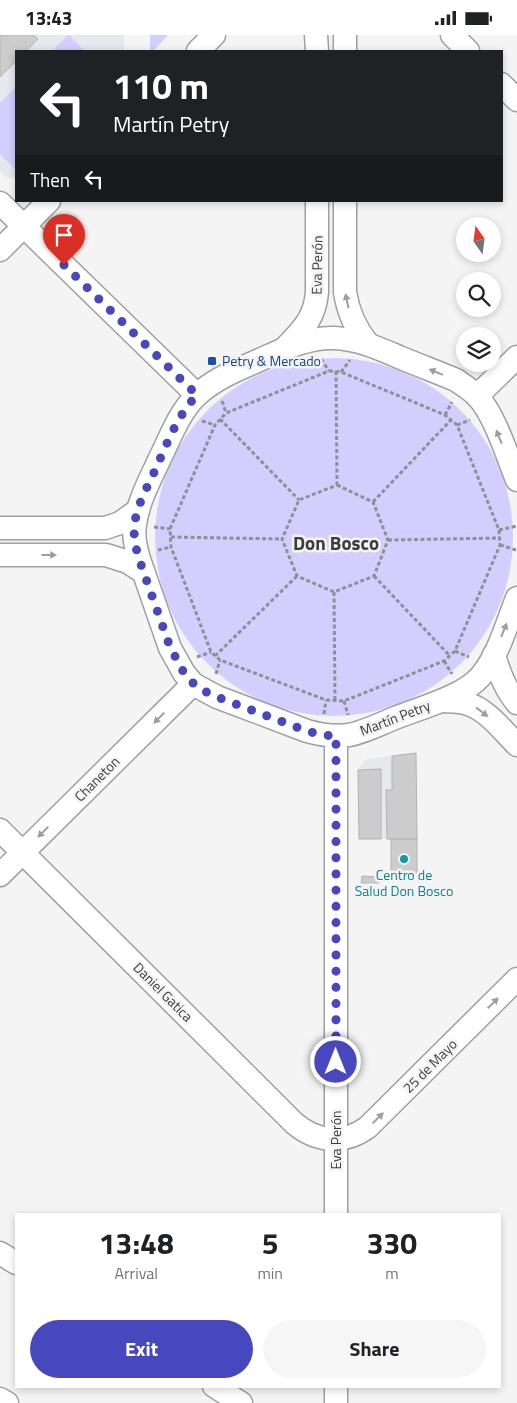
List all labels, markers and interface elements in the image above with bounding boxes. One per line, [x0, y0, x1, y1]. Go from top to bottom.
text: 13:43 [25, 3, 72, 32]
text: 110 m [113, 59, 209, 113]
icon: left [30, 70, 95, 135]
text: Martín Petry [113, 107, 229, 141]
text: Then [30, 165, 70, 194]
icon: left [80, 165, 108, 193]
pin [43, 214, 85, 265]
north arrow [456, 217, 501, 263]
map controls [456, 217, 501, 372]
icon: arrive [50, 221, 78, 249]
street label: Eva Perón [305, 235, 328, 295]
button: search [456, 272, 501, 317]
one-way arrow [343, 293, 351, 308]
button: layers [456, 327, 501, 372]
place label: Petry & Mercado [222, 350, 321, 371]
marker: Petry & Mercado [206, 355, 218, 367]
one-way arrow [428, 368, 443, 376]
one-way arrow [495, 430, 503, 444]
district label: Don Bosco [293, 528, 379, 557]
one-way arrow [41, 551, 57, 559]
one-way arrow [500, 622, 508, 637]
street label: Martín Petry [357, 694, 433, 741]
one-way arrow [475, 707, 488, 718]
one-way arrow [153, 712, 165, 724]
street label: Chaneton [69, 751, 124, 806]
one-way arrow [37, 826, 49, 838]
marker: Centro de Salud Don Bosco [398, 853, 410, 865]
place label: Centro de Salud Don Bosco [355, 864, 453, 901]
street label: Daniel Gatica [129, 957, 198, 1026]
one-way arrow [487, 997, 499, 1009]
street label: 25 de Mayo [398, 1034, 461, 1097]
position arrow [309, 1035, 361, 1087]
street label: Eva Perón [325, 1110, 346, 1170]
one-way arrow [372, 1112, 384, 1124]
text: 13:48 [99, 1220, 174, 1266]
text: 5 [262, 1220, 279, 1266]
text: 330 [367, 1220, 417, 1266]
text: Arrival [115, 1261, 158, 1285]
text: min [257, 1261, 283, 1285]
text: m [385, 1261, 399, 1285]
button: Exit [30, 1320, 253, 1378]
button: Share [263, 1320, 486, 1378]

